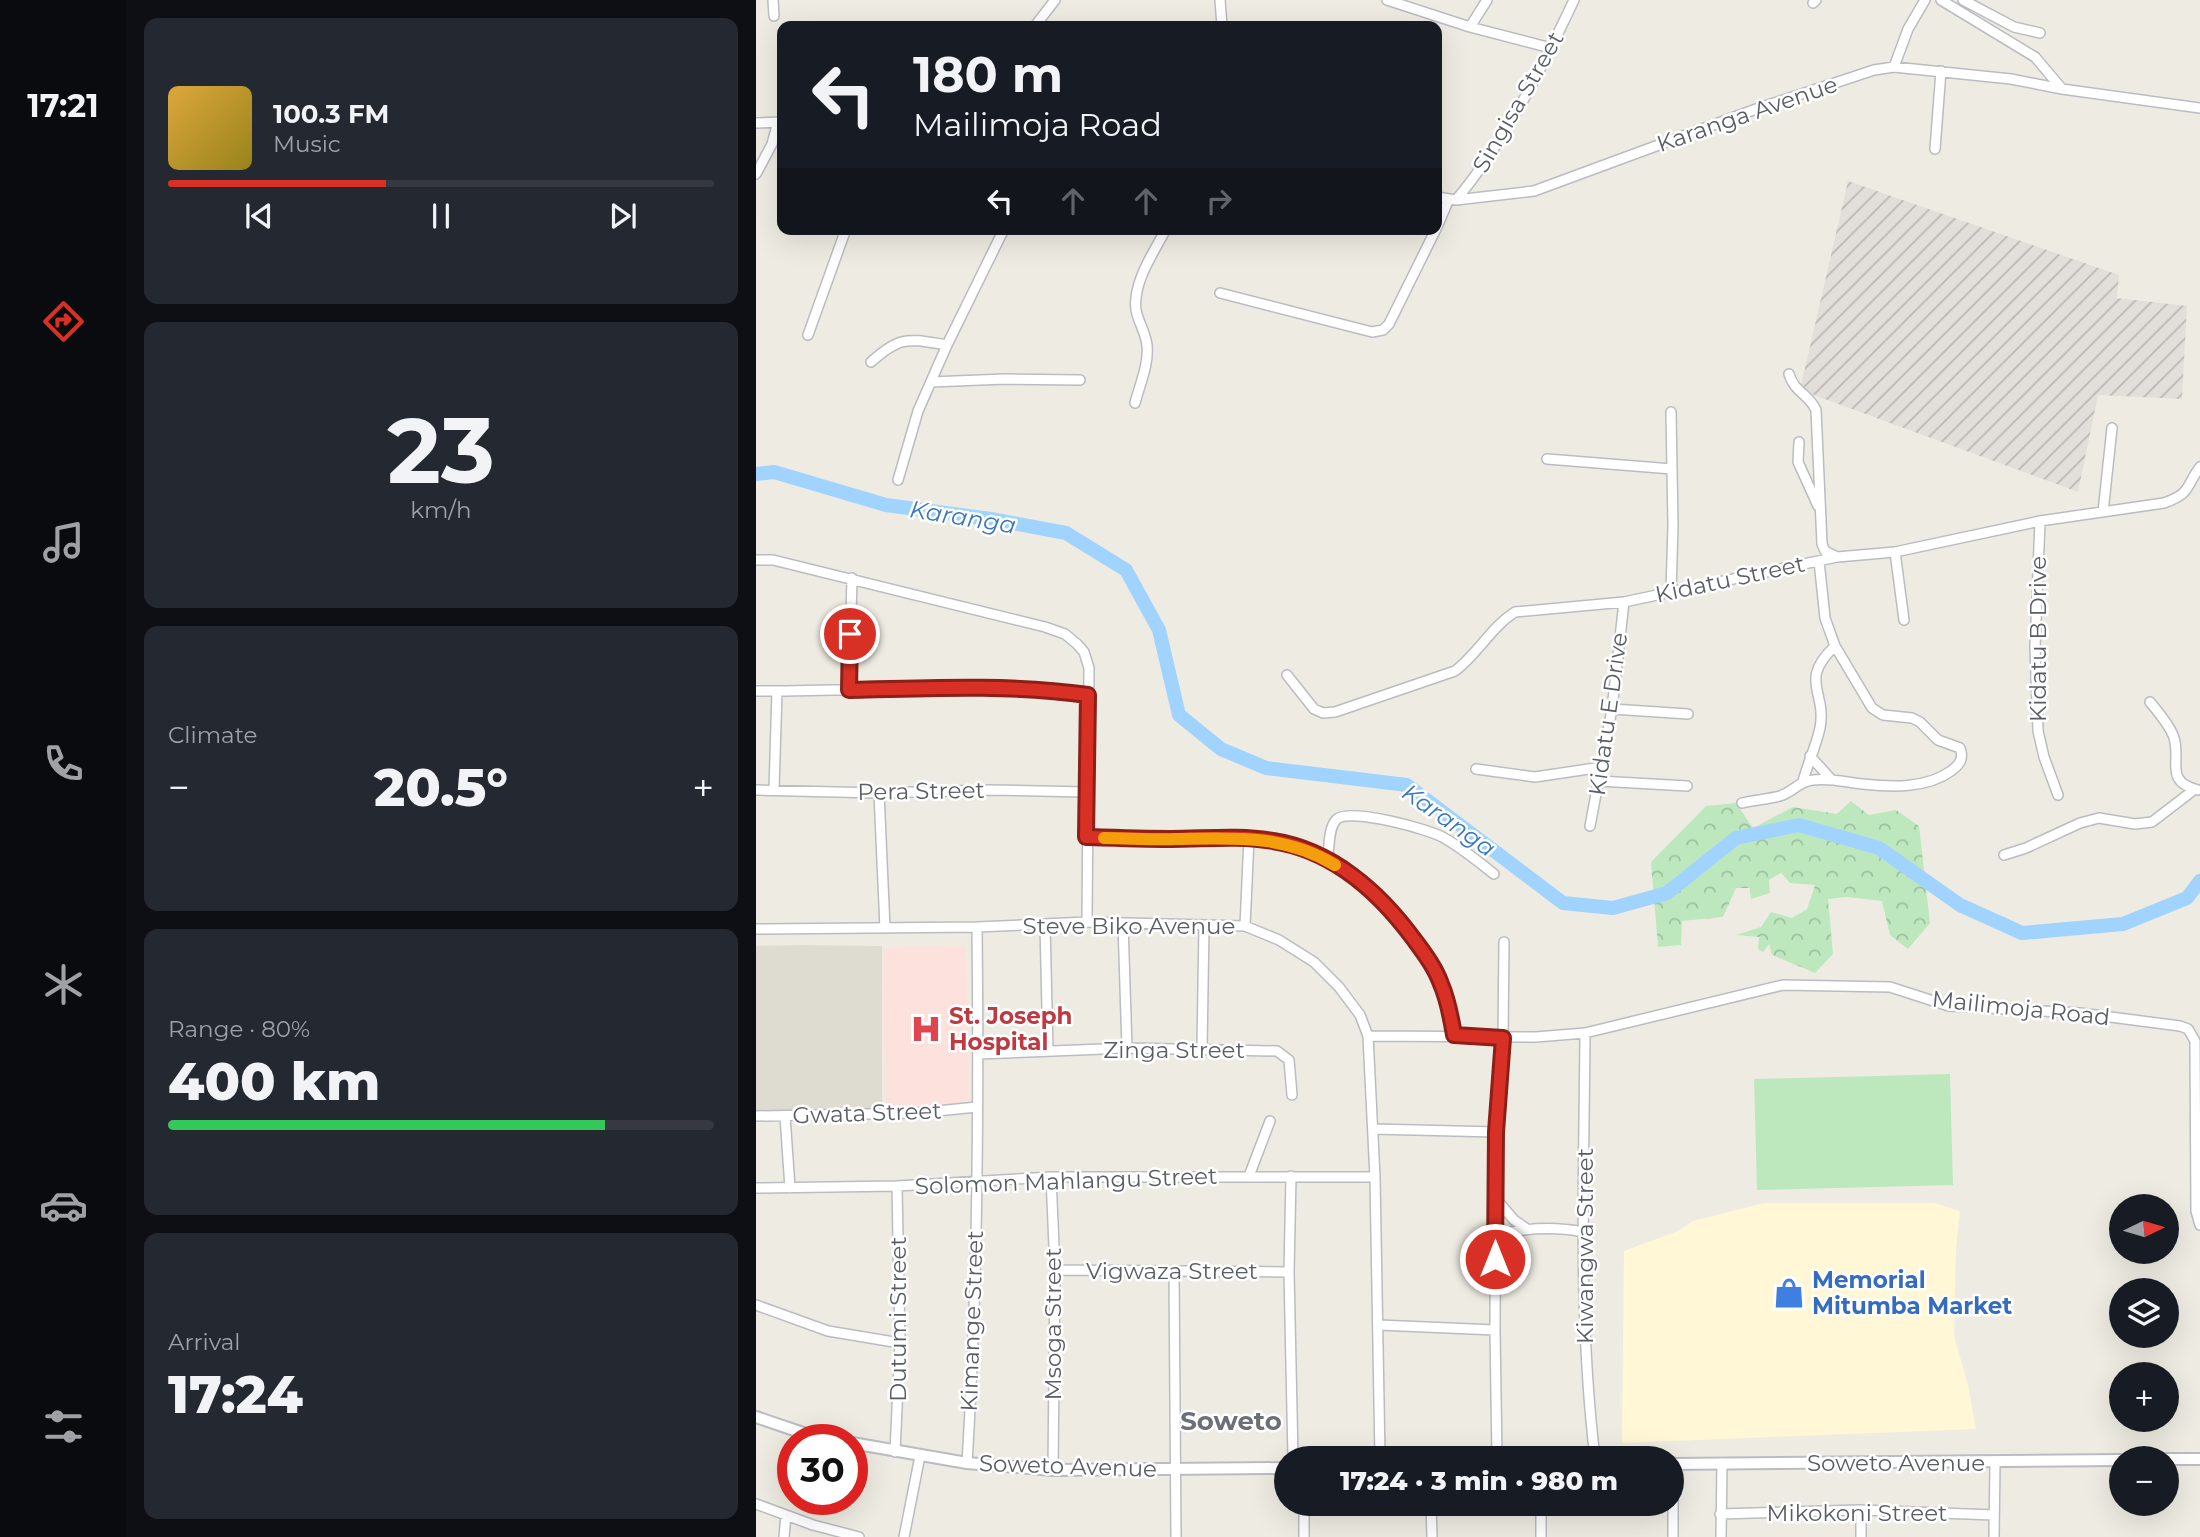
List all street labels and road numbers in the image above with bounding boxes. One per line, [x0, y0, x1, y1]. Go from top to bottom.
street label: Singisa Street [1466, 27, 1570, 177]
street label: Karanga Avenue [1653, 70, 1841, 158]
street label: Kidatu Street [1653, 549, 1807, 609]
street label: Kidatu B Drive [2024, 556, 2052, 722]
street label: Kidatu E Drive [1583, 631, 1633, 797]
street label: Pera Street [857, 776, 985, 806]
street label: Steve Biko Avenue [1023, 912, 1235, 940]
street label: Mailimoja Road [1931, 985, 2111, 1031]
street label: Zinga Street [1103, 1036, 1245, 1064]
street label: Gwata Street [792, 1096, 942, 1130]
street label: Kiwangwa Street [1571, 1148, 1599, 1344]
street label: Solomon Mahlangu Street [914, 1162, 1218, 1200]
street label: Kimange Street [955, 1230, 989, 1412]
street label: Dutumi Street [884, 1236, 912, 1402]
street label: Msoga Street [1039, 1248, 1067, 1400]
street label: Vigwaza Street [1086, 1257, 1258, 1285]
street label: Soweto Avenue [978, 1449, 1158, 1483]
street label: Soweto Avenue [1807, 1449, 1985, 1477]
street label: Mikokoni Street [1767, 1499, 1947, 1527]

